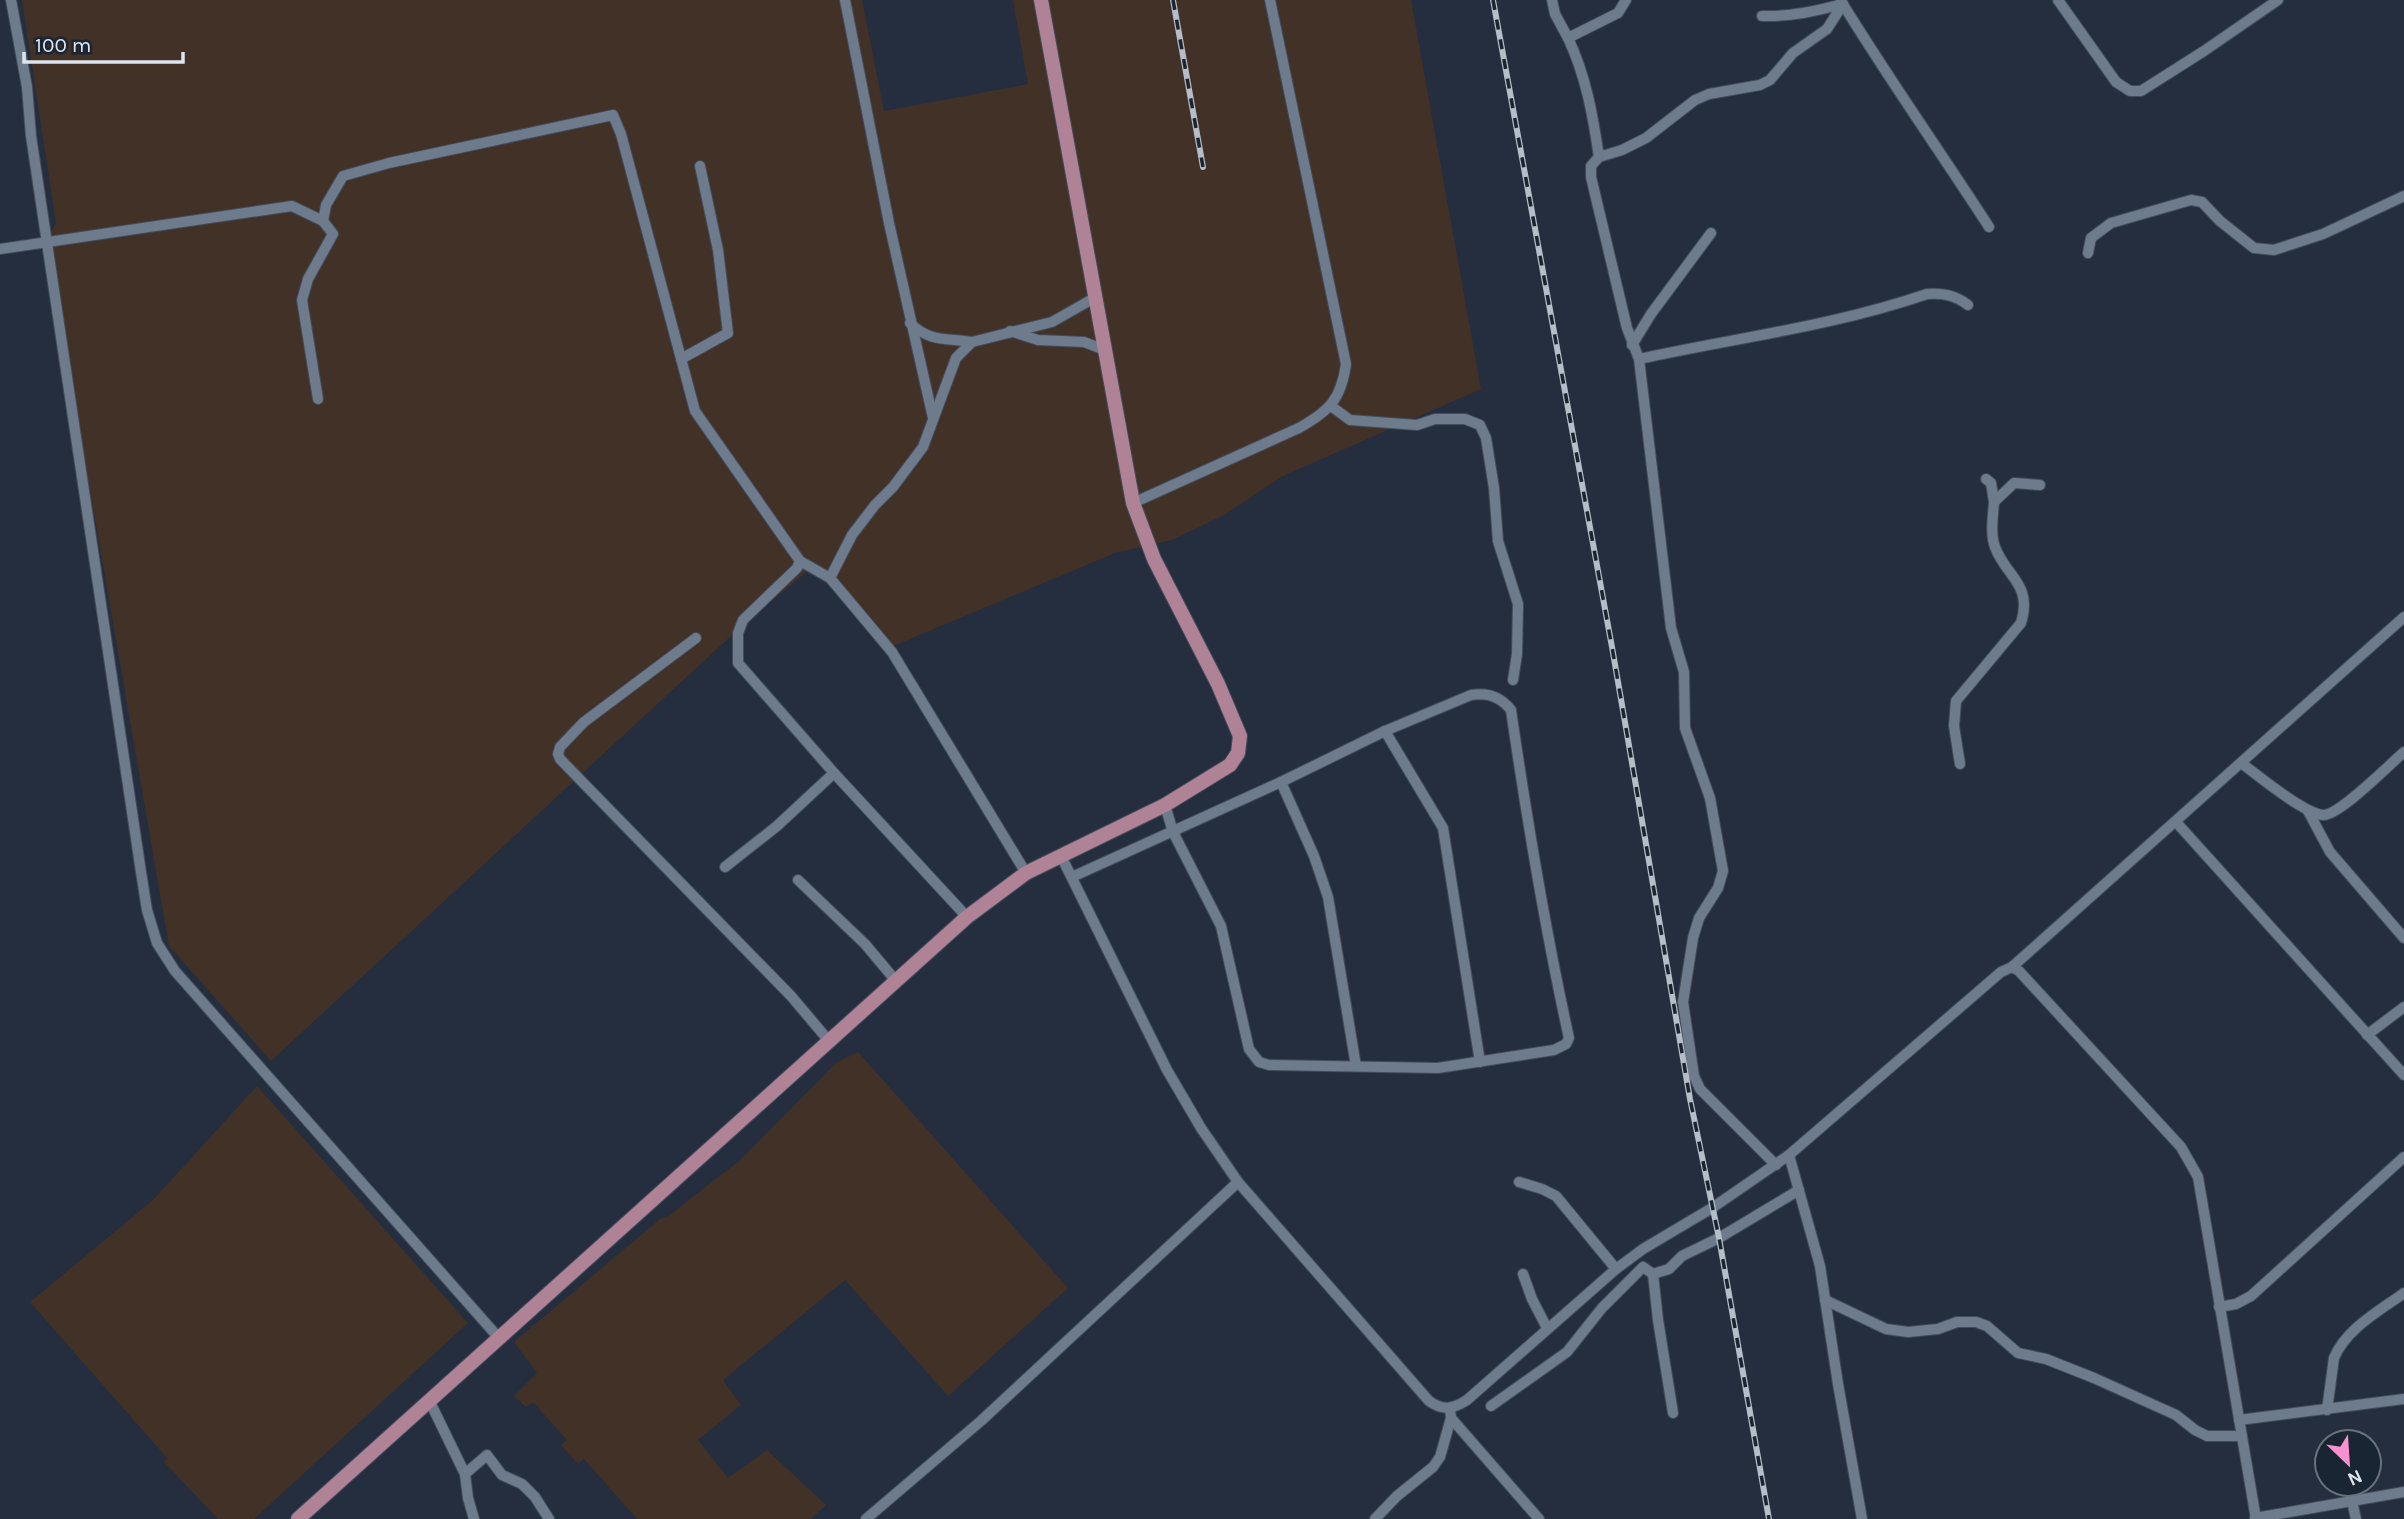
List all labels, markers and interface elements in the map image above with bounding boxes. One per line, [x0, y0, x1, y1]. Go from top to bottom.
scale bar [24, 21, 184, 65]
text: 100 m [35, 33, 92, 57]
north arrow [2313, 1428, 2383, 1498]
text: N [2344, 1465, 2366, 1490]

